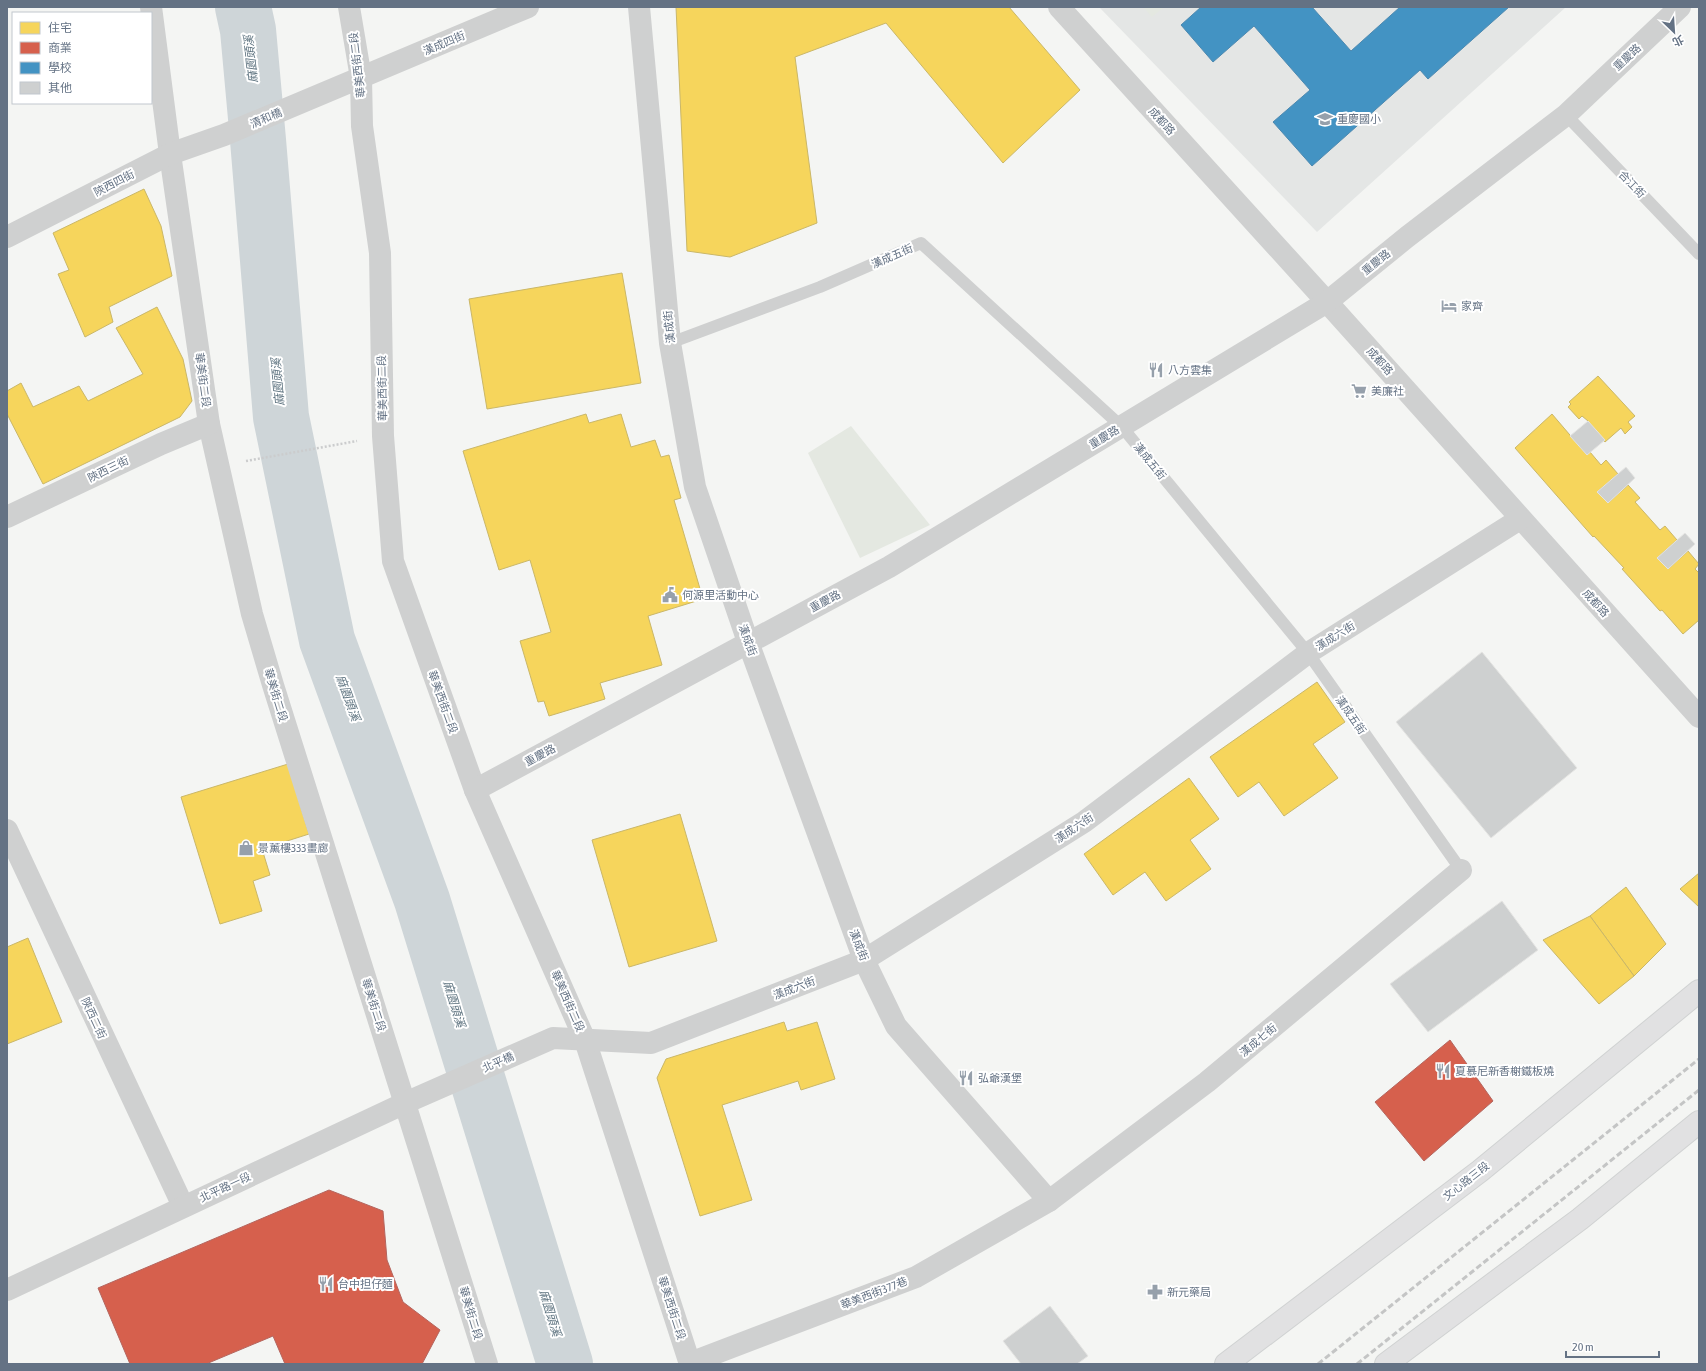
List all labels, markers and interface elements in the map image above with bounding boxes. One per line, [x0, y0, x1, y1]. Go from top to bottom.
legend [12, 12, 152, 104]
north arrow [1654, 12, 1694, 52]
text: 住宅 [48, 21, 72, 35]
street label: 漢成四街 [421, 29, 467, 57]
water label: 麻園頭溪 [241, 32, 260, 84]
street label: 華美西街二段 [347, 32, 367, 98]
text: 北 [1671, 33, 1686, 49]
text: 商業 [48, 41, 72, 55]
street label: 重慶路 [1611, 41, 1643, 73]
text: 學校 [48, 61, 72, 75]
text: 其他 [48, 81, 72, 95]
street label: 成都路 [1147, 105, 1177, 137]
street label: 清和橋 [248, 106, 284, 130]
school or university icon: 重慶國小 [1316, 110, 1334, 128]
place label: 重慶國小 [1337, 113, 1381, 125]
street label: 陝西四街 [92, 168, 136, 198]
street label: 合江街 [1616, 168, 1648, 200]
street label: 漢成五街 [869, 242, 915, 270]
street label: 重慶路 [1359, 247, 1393, 277]
hotel icon: 家齊 [1440, 297, 1458, 315]
place label: 家齊 [1461, 300, 1483, 312]
street label: 漢成街 [661, 310, 677, 344]
street label: 成都路 [1365, 345, 1395, 377]
street label: 華美街二段 [193, 352, 213, 408]
water label: 麻園頭溪 [269, 355, 287, 407]
street label: 華美西街二段 [375, 355, 389, 421]
restaurant icon: 八方雲集 [1147, 361, 1165, 379]
place label: 八方雲集 [1168, 364, 1212, 376]
supermarket icon: 美廉社 [1350, 382, 1368, 400]
place label: 美廉社 [1371, 385, 1404, 397]
street label: 重慶路 [1087, 423, 1121, 451]
street label: 漢成五街 [1131, 440, 1169, 482]
street label: 陝西三街 [86, 454, 130, 484]
public building icon: 何源里活動中心 [661, 586, 679, 604]
street label: 成都路 [1581, 587, 1611, 619]
street label: 重慶路 [808, 588, 842, 614]
place label: 何源里活動中心 [682, 589, 759, 601]
street label: 漢成六街 [1313, 619, 1357, 653]
street label: 漢成街 [737, 622, 759, 658]
street label: 華美街二段 [262, 667, 290, 723]
street label: 華美西街二段 [426, 669, 460, 735]
water label: 麻園頭溪 [333, 673, 363, 725]
street label: 漢成五街 [1333, 694, 1369, 736]
street label: 重慶路 [523, 742, 557, 768]
street label: 漢成六街 [1052, 811, 1096, 845]
shop icon: 景薰樓333畫廊 [237, 839, 255, 857]
place label: 景薰樓333畫廊 [258, 842, 329, 854]
street label: 漢成街 [847, 927, 871, 963]
street label: 華美西街二段 [549, 968, 587, 1034]
street label: 漢成六街 [771, 975, 817, 1001]
street label: 華美街二段 [360, 977, 388, 1033]
water label: 麻園頭溪 [440, 979, 468, 1031]
street label: 陝西二街 [79, 996, 109, 1040]
street label: 漢成七街 [1237, 1021, 1279, 1059]
street label: 北平橋 [480, 1050, 516, 1074]
restaurant icon: 夏慕尼新香榭鐵板燒 [1434, 1062, 1452, 1080]
place label: 夏慕尼新香榭鐵板燒 [1455, 1065, 1554, 1077]
restaurant icon: 弘爺漢堡 [957, 1069, 975, 1087]
place label: 弘爺漢堡 [978, 1072, 1022, 1084]
street label: 文心路三段 [1441, 1159, 1491, 1203]
street label: 北平路一段 [198, 1170, 252, 1204]
restaurant icon: 台中担仔麵 [317, 1275, 335, 1293]
street label: 華美西街二段 [656, 1275, 688, 1341]
street label: 華美西街377巷 [839, 1275, 909, 1311]
place label: 台中担仔麵 [338, 1278, 393, 1290]
pharmacy icon: 新元藥局 [1146, 1283, 1164, 1301]
street label: 華美街二段 [457, 1285, 485, 1341]
place label: 新元藥局 [1167, 1286, 1211, 1298]
water label: 麻園頭溪 [536, 1288, 564, 1340]
scale bar [1566, 1333, 1659, 1359]
text: 20 m [1572, 1340, 1594, 1354]

